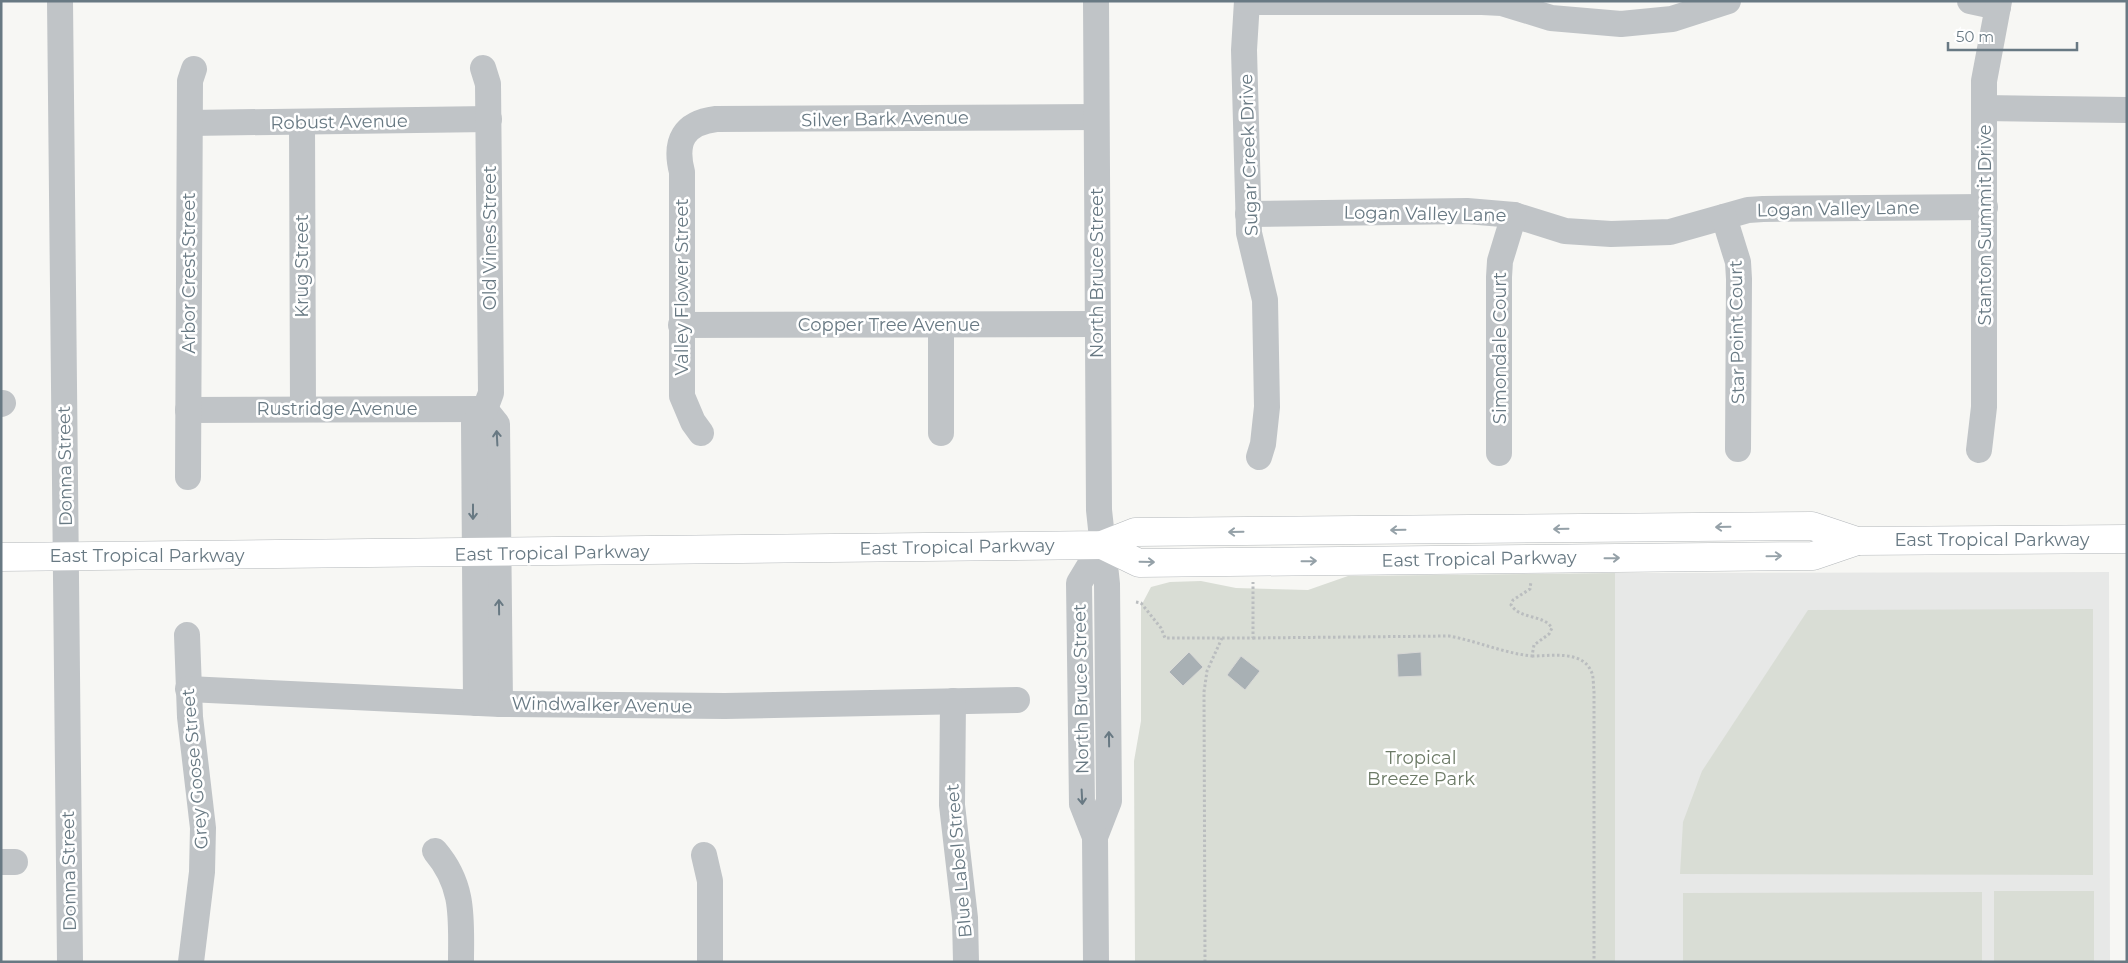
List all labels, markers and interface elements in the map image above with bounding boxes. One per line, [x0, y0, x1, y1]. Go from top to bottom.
scale bar [1948, 20, 2077, 52]
text: 50 m [1956, 27, 1994, 46]
street label: Sugar Creek Drive [1235, 73, 1263, 236]
street label: Silver Bark Avenue [801, 107, 969, 131]
street label: Robust Avenue [270, 110, 408, 134]
street label: Stanton Summit Drive [1974, 124, 1996, 326]
street label: Old Vines Street [479, 166, 501, 310]
street label: North Bruce Street [1086, 188, 1108, 358]
street label: Arbor Crest Street [178, 192, 200, 354]
street label: Logan Valley Lane [1756, 197, 1920, 221]
street label: Valley Flower Street [671, 198, 693, 376]
street label: Logan Valley Lane [1343, 202, 1507, 226]
street label: Krug Street [291, 214, 313, 318]
street label: Star Point Court [1725, 260, 1749, 404]
street label: Simondale Court [1489, 272, 1511, 424]
street label: Copper Tree Avenue [798, 314, 980, 336]
street label: Rustridge Avenue [256, 398, 418, 420]
street label: Donna Street [53, 406, 77, 526]
one-way arrow [493, 430, 502, 446]
one-way arrow [468, 504, 478, 520]
one-way arrow [1716, 522, 1732, 532]
one-way arrow [1553, 524, 1570, 534]
one-way arrow [1391, 525, 1407, 535]
one-way arrow [1228, 527, 1244, 537]
street label: East Tropical Parkway [1894, 529, 2090, 551]
street label: East Tropical Parkway [859, 534, 1055, 560]
street label: East Tropical Parkway [454, 540, 650, 566]
street label: East Tropical Parkway [49, 545, 245, 567]
street label: East Tropical Parkway [1381, 546, 1577, 572]
one-way arrow [1766, 551, 1782, 561]
one-way arrow [1604, 553, 1620, 563]
one-way arrow [1301, 556, 1317, 566]
one-way arrow [1138, 557, 1155, 567]
one-way arrow [494, 599, 504, 616]
street label: North Bruce Street [1069, 604, 1093, 774]
street label: Grey Goose Street [177, 688, 213, 850]
street label: Windwalker Avenue [511, 692, 693, 718]
one-way arrow [1104, 731, 1114, 748]
park label: Tropical Breeze Park [1367, 747, 1475, 790]
street label: Blue Label Street [941, 783, 977, 939]
one-way arrow [1077, 788, 1087, 805]
street label: Donna Street [57, 811, 81, 931]

